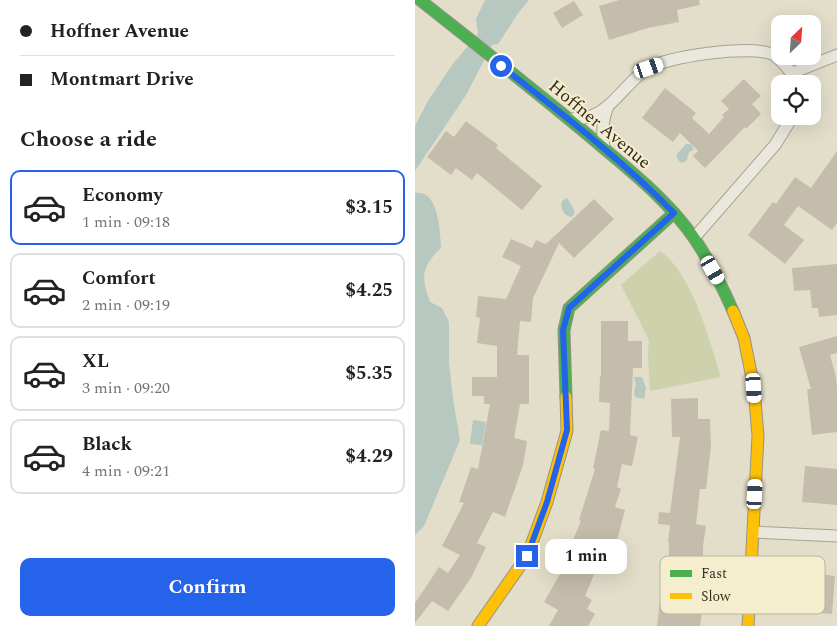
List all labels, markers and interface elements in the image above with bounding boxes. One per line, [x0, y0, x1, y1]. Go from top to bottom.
north arrow [771, 15, 821, 65]
map controls [771, 15, 821, 125]
text: Hoffner Avenue [50, 17, 189, 46]
route start [490, 55, 512, 77]
car [632, 56, 665, 80]
text: Montmart Drive [50, 65, 194, 94]
street label: Hoffner Avenue [542, 73, 657, 176]
button: locate [771, 75, 821, 125]
text: Choose a ride [20, 123, 157, 156]
text: Economy [82, 181, 163, 210]
icon: car [22, 185, 67, 230]
text: $3.15 [345, 193, 393, 222]
text: 1 min · 09:18 [82, 210, 170, 234]
car [699, 253, 726, 287]
text: Comfort [82, 264, 156, 293]
icon: car [22, 268, 67, 313]
text: $4.25 [345, 276, 393, 305]
text: 2 min · 09:19 [82, 293, 170, 317]
text: XL [82, 347, 109, 376]
icon: car [22, 351, 67, 396]
text: $5.35 [345, 359, 393, 388]
car [745, 373, 762, 403]
text: 3 min · 09:20 [82, 376, 170, 400]
text: Black [82, 430, 132, 459]
icon: car [22, 434, 67, 479]
text: $4.29 [345, 442, 393, 471]
text: 4 min · 09:21 [82, 459, 170, 483]
car [746, 479, 763, 509]
callout: 1 min [545, 538, 627, 574]
text: 1 min [565, 544, 607, 568]
route end [516, 545, 538, 567]
legend [660, 556, 825, 614]
button: Confirm [20, 558, 395, 616]
text: Fast [701, 563, 727, 584]
text: Slow [701, 586, 731, 607]

